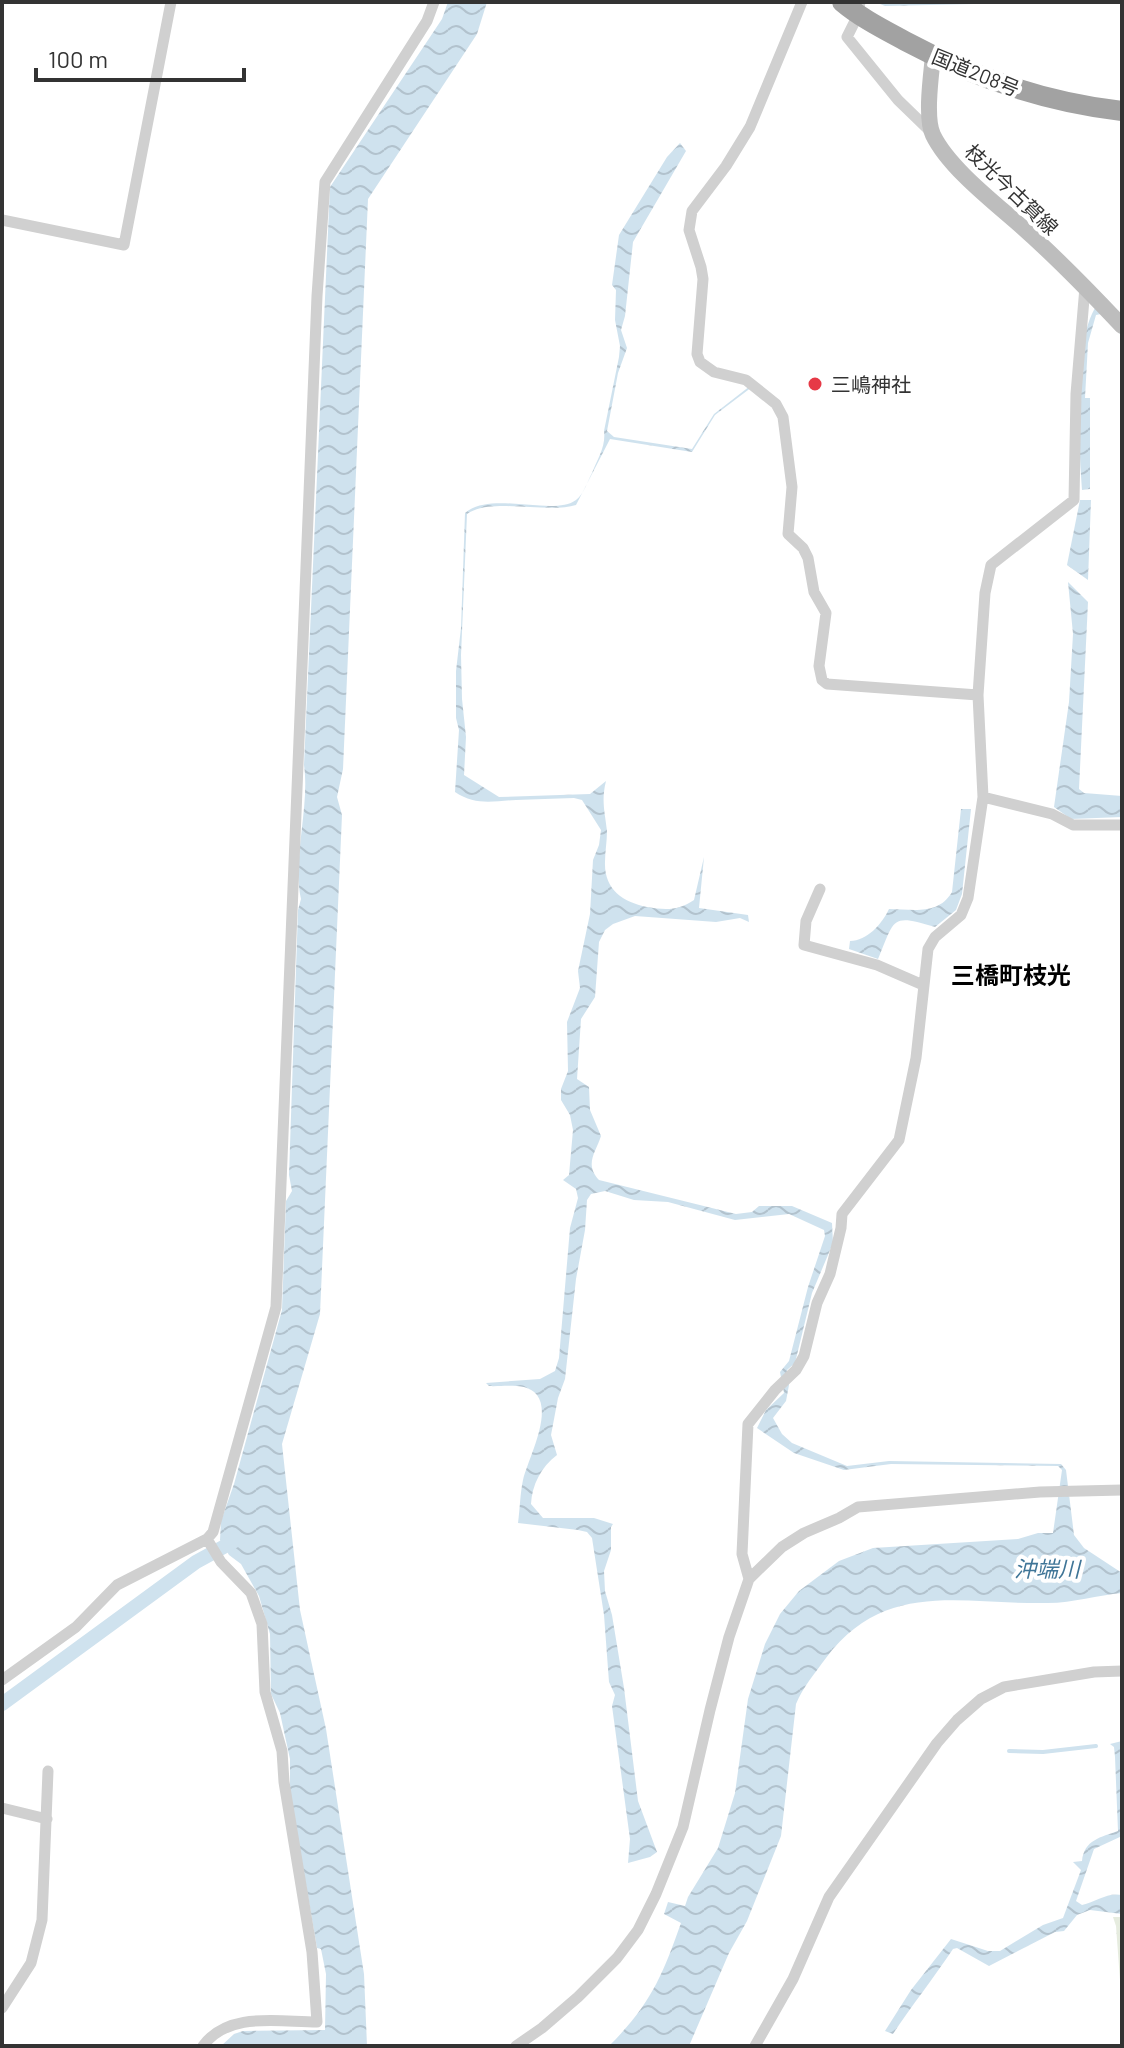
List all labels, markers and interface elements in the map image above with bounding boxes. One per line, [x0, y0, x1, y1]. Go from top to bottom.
scale bar [36, 32, 244, 82]
text: 100 m [48, 44, 108, 73]
street label: 国道208号 [929, 44, 1023, 100]
street label: 枝光今古賀線 [961, 139, 1063, 239]
place label: 三嶋神社 [831, 372, 911, 396]
marker: 三嶋神社 [806, 375, 824, 393]
district label: 三橋町枝光 [951, 960, 1071, 989]
water label: 沖端川 [1014, 1555, 1082, 1581]

